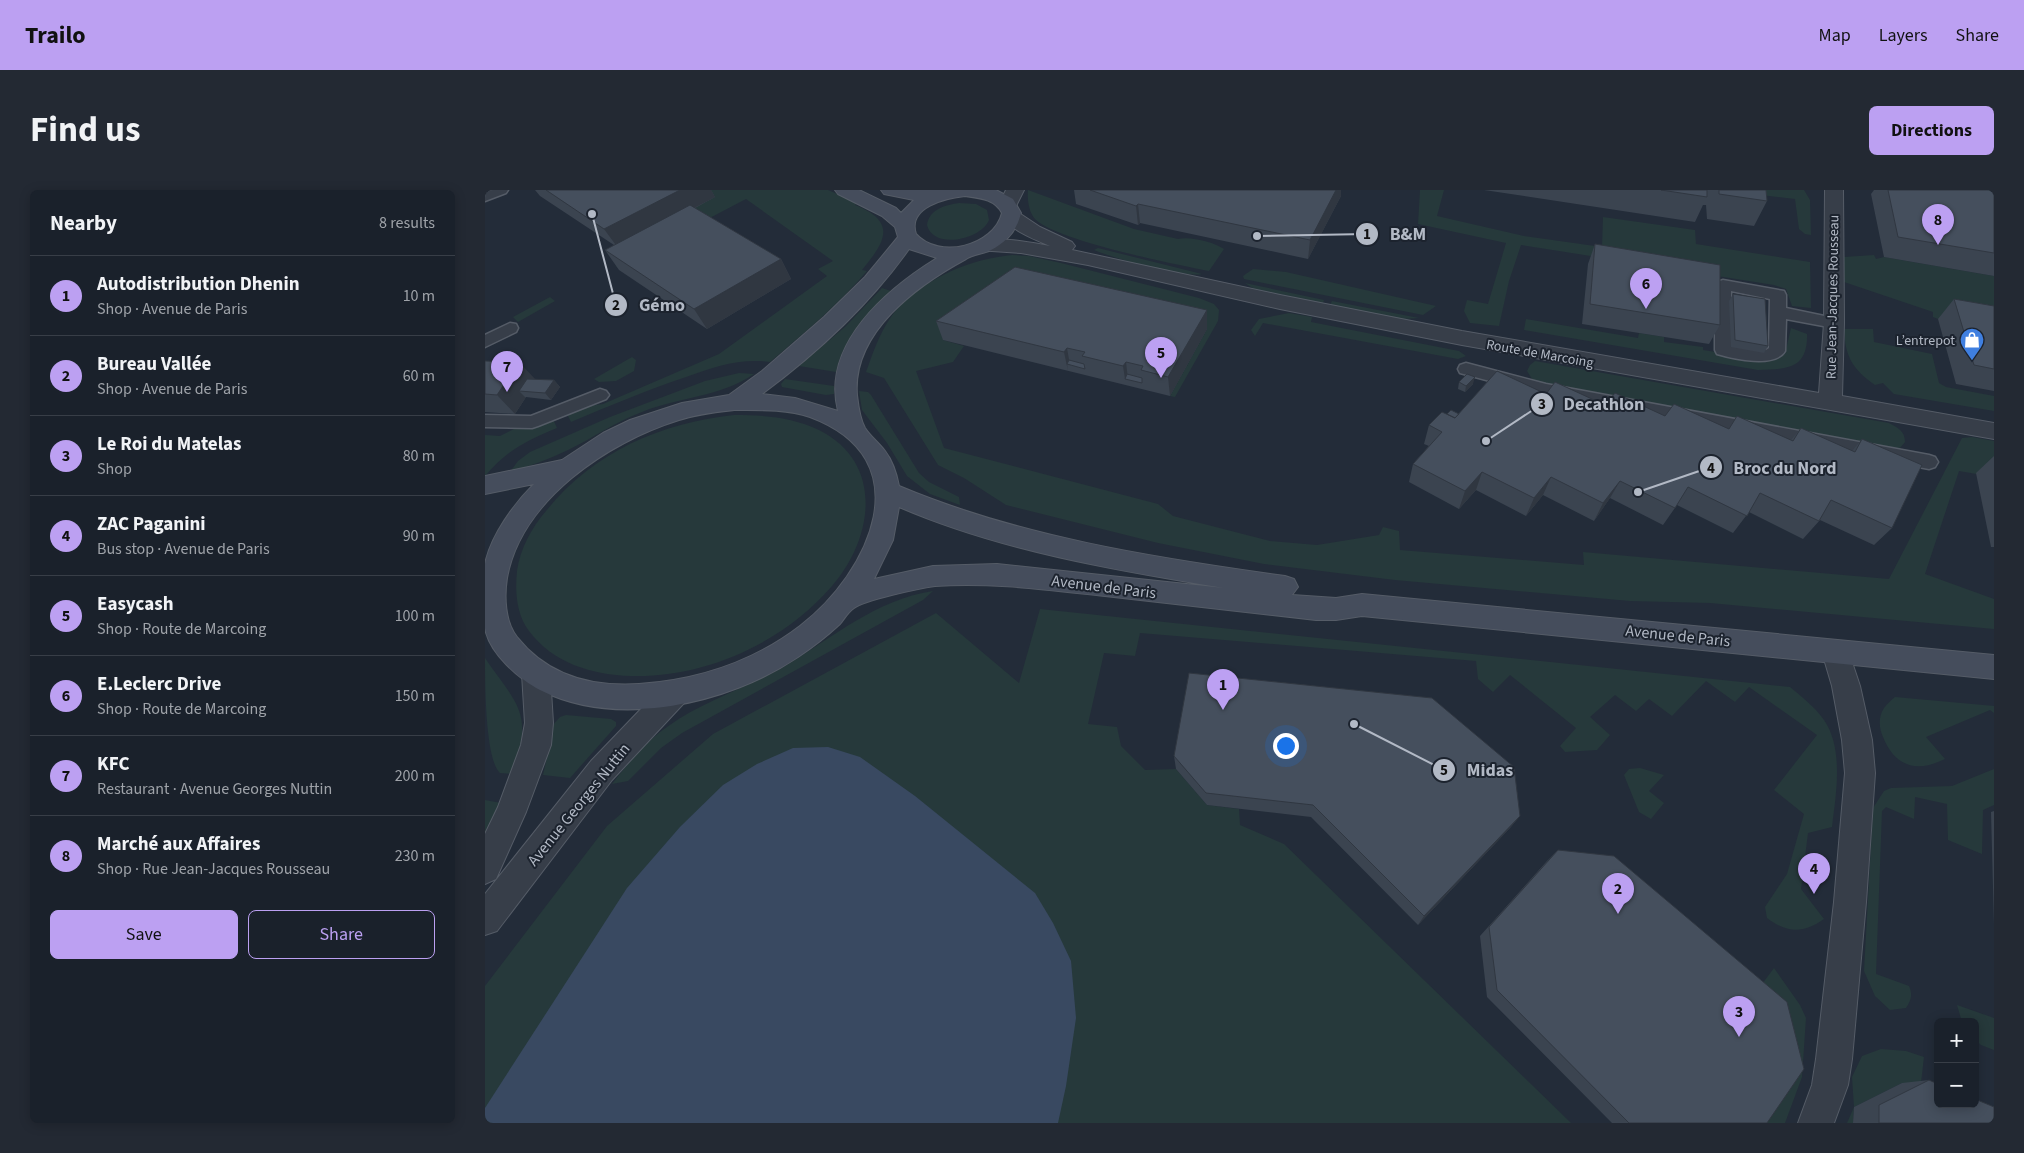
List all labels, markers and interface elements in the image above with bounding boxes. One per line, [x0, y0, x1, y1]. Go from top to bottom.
text: Trailo [25, 18, 86, 53]
text: Map [1819, 23, 1851, 48]
text: Layers [1879, 23, 1928, 48]
text: Share [1956, 23, 1999, 48]
text: Find us [30, 105, 140, 155]
button: Directions [1869, 106, 1994, 155]
pin: 8 [1922, 204, 1954, 245]
text: Nearby [50, 208, 117, 238]
text: 8 results [379, 212, 435, 234]
street label: Rue Jean-Jacques Rousseau [1822, 215, 1844, 379]
callout: B&M [1354, 217, 1436, 250]
text: B&M [1390, 222, 1426, 247]
text: 1 [1363, 224, 1371, 245]
pin: 6 [1630, 268, 1662, 309]
text: Autodistribution Dhenin [97, 271, 300, 298]
text: 1 [62, 285, 70, 307]
text: 10 m [403, 285, 435, 307]
callout: Gémo [604, 288, 695, 321]
text: Gémo [639, 293, 685, 318]
text: 2 [612, 295, 620, 316]
text: Shop · Avenue de Paris [97, 298, 247, 320]
shop icon: L’entrepot [1959, 327, 1985, 361]
place label: L’entrepot [1896, 331, 1955, 351]
street label: Route de Marcoing [1485, 335, 1595, 373]
pin: 5 [1145, 337, 1177, 378]
text: Bureau Vallée [97, 351, 211, 378]
pin: 7 [491, 351, 523, 392]
text: 2 [62, 365, 70, 387]
text: 60 m [403, 365, 435, 387]
text: Shop · Avenue de Paris [97, 378, 247, 400]
callout: Decathlon [1529, 387, 1655, 420]
text: Decathlon [1564, 392, 1644, 417]
text: 3 [1538, 394, 1546, 415]
text: Le Roi du Matelas [97, 431, 242, 458]
text: 3 [62, 445, 70, 467]
text: 80 m [403, 445, 435, 467]
callout: Broc du Nord [1698, 451, 1846, 484]
text: Broc du Nord [1733, 456, 1837, 481]
text: Shop [97, 458, 132, 480]
text: 4 [1707, 458, 1715, 479]
text: ZAC Paganini [97, 511, 206, 538]
text: 4 [62, 525, 70, 547]
text: 90 m [403, 525, 435, 547]
text: Bus stop · Avenue de Paris [97, 538, 270, 560]
street label: Avenue de Paris [1050, 570, 1158, 604]
text: Easycash [97, 591, 174, 618]
text: 5 [62, 605, 70, 627]
text: 100 m [395, 605, 435, 627]
text: Shop · Route de Marcoing [97, 618, 266, 640]
street label: Avenue de Paris [1624, 620, 1732, 652]
pin: 1 [1207, 669, 1239, 710]
text: E.Leclerc Drive [97, 671, 221, 698]
text: 6 [62, 685, 70, 707]
text: 150 m [395, 685, 435, 707]
text: Shop · Route de Marcoing [97, 698, 266, 720]
your location [1273, 733, 1299, 759]
street label: Avenue Georges Nuttin [522, 739, 635, 871]
text: KFC [97, 751, 130, 778]
callout: Midas [1431, 753, 1523, 786]
text: Midas [1467, 758, 1513, 783]
text: 5 [1440, 760, 1448, 781]
text: 7 [62, 765, 70, 787]
text: 200 m [395, 765, 435, 787]
text: Restaurant · Avenue Georges Nuttin [97, 778, 332, 800]
text: Marché aux Affaires [97, 831, 260, 858]
text: 8 [62, 845, 70, 867]
text: 230 m [395, 845, 435, 867]
pin: 4 [1798, 853, 1830, 894]
text: Shop · Rue Jean-Jacques Rousseau [97, 858, 330, 880]
pin: 2 [1602, 873, 1634, 914]
button: Save [50, 910, 238, 959]
button: Share [248, 910, 435, 959]
pin: 3 [1723, 996, 1755, 1037]
map controls [1934, 1018, 1979, 1108]
button: + [1934, 1018, 1979, 1063]
button: − [1934, 1063, 1979, 1108]

